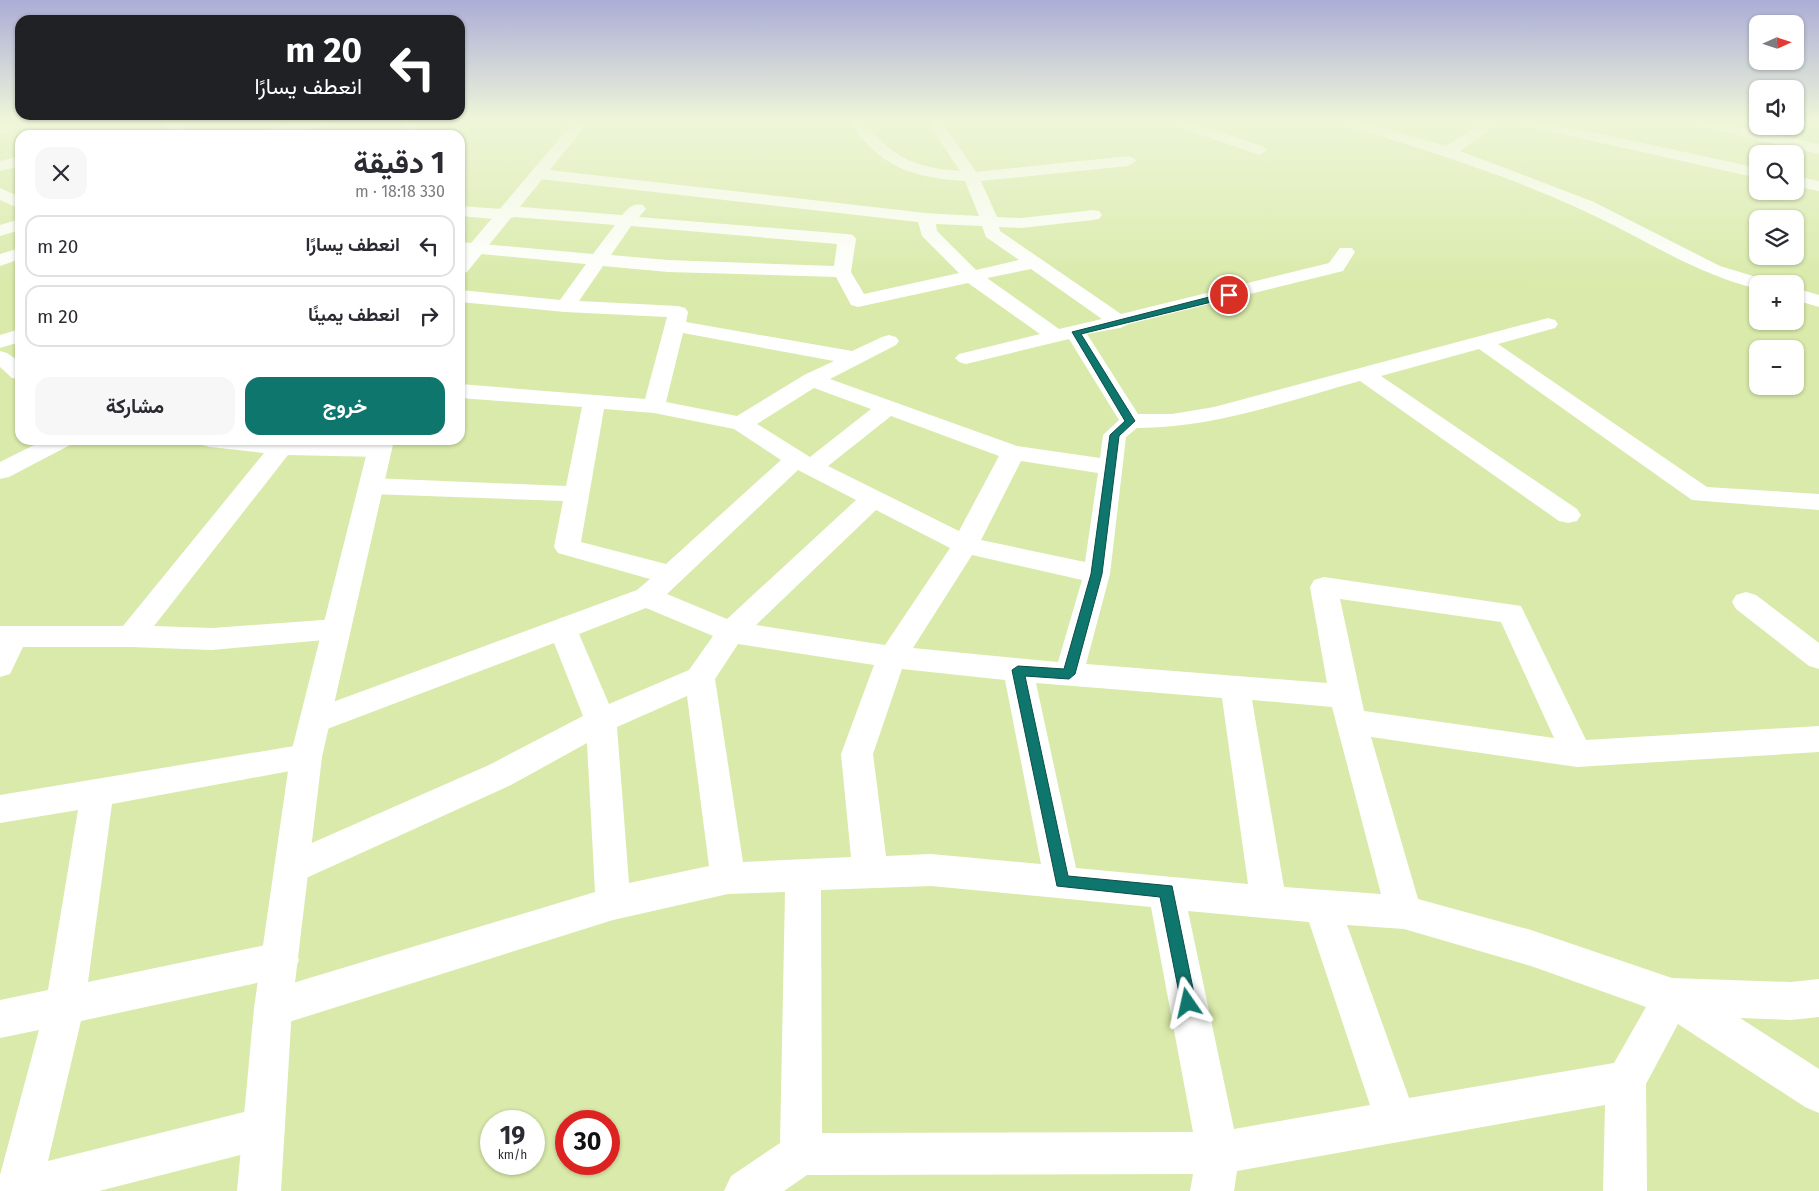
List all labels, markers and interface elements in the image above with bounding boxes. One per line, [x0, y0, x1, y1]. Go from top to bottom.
north arrow [1749, 15, 1804, 70]
map controls [1749, 15, 1804, 395]
text: 20 m [286, 29, 362, 71]
icon: left [380, 35, 445, 100]
text: انعطف يسارًا [255, 73, 362, 100]
button: sound [1749, 80, 1804, 135]
text: 1 دقيقة [353, 145, 445, 181]
button: search [1749, 145, 1804, 200]
button: close [35, 147, 87, 199]
text: 330 m · 18:18 [355, 182, 445, 201]
button: layers [1749, 210, 1804, 265]
icon: left [415, 232, 443, 260]
text: انعطف يسارًا [306, 233, 400, 256]
text: 20 m [37, 235, 78, 258]
pin [1208, 274, 1250, 316]
button: + [1749, 275, 1804, 330]
icon: arrive [1215, 281, 1243, 309]
icon: right [415, 302, 443, 330]
text: انعطف يمينًا [308, 303, 400, 326]
text: 20 m [37, 305, 78, 328]
button: − [1749, 340, 1804, 395]
button: مشاركة [35, 377, 235, 435]
button: خروج [245, 377, 445, 435]
position arrow [1161, 976, 1213, 1028]
speed limit sign: 30 [555, 1110, 620, 1175]
text: 19 [500, 1121, 525, 1151]
text: km/h [498, 1148, 527, 1162]

